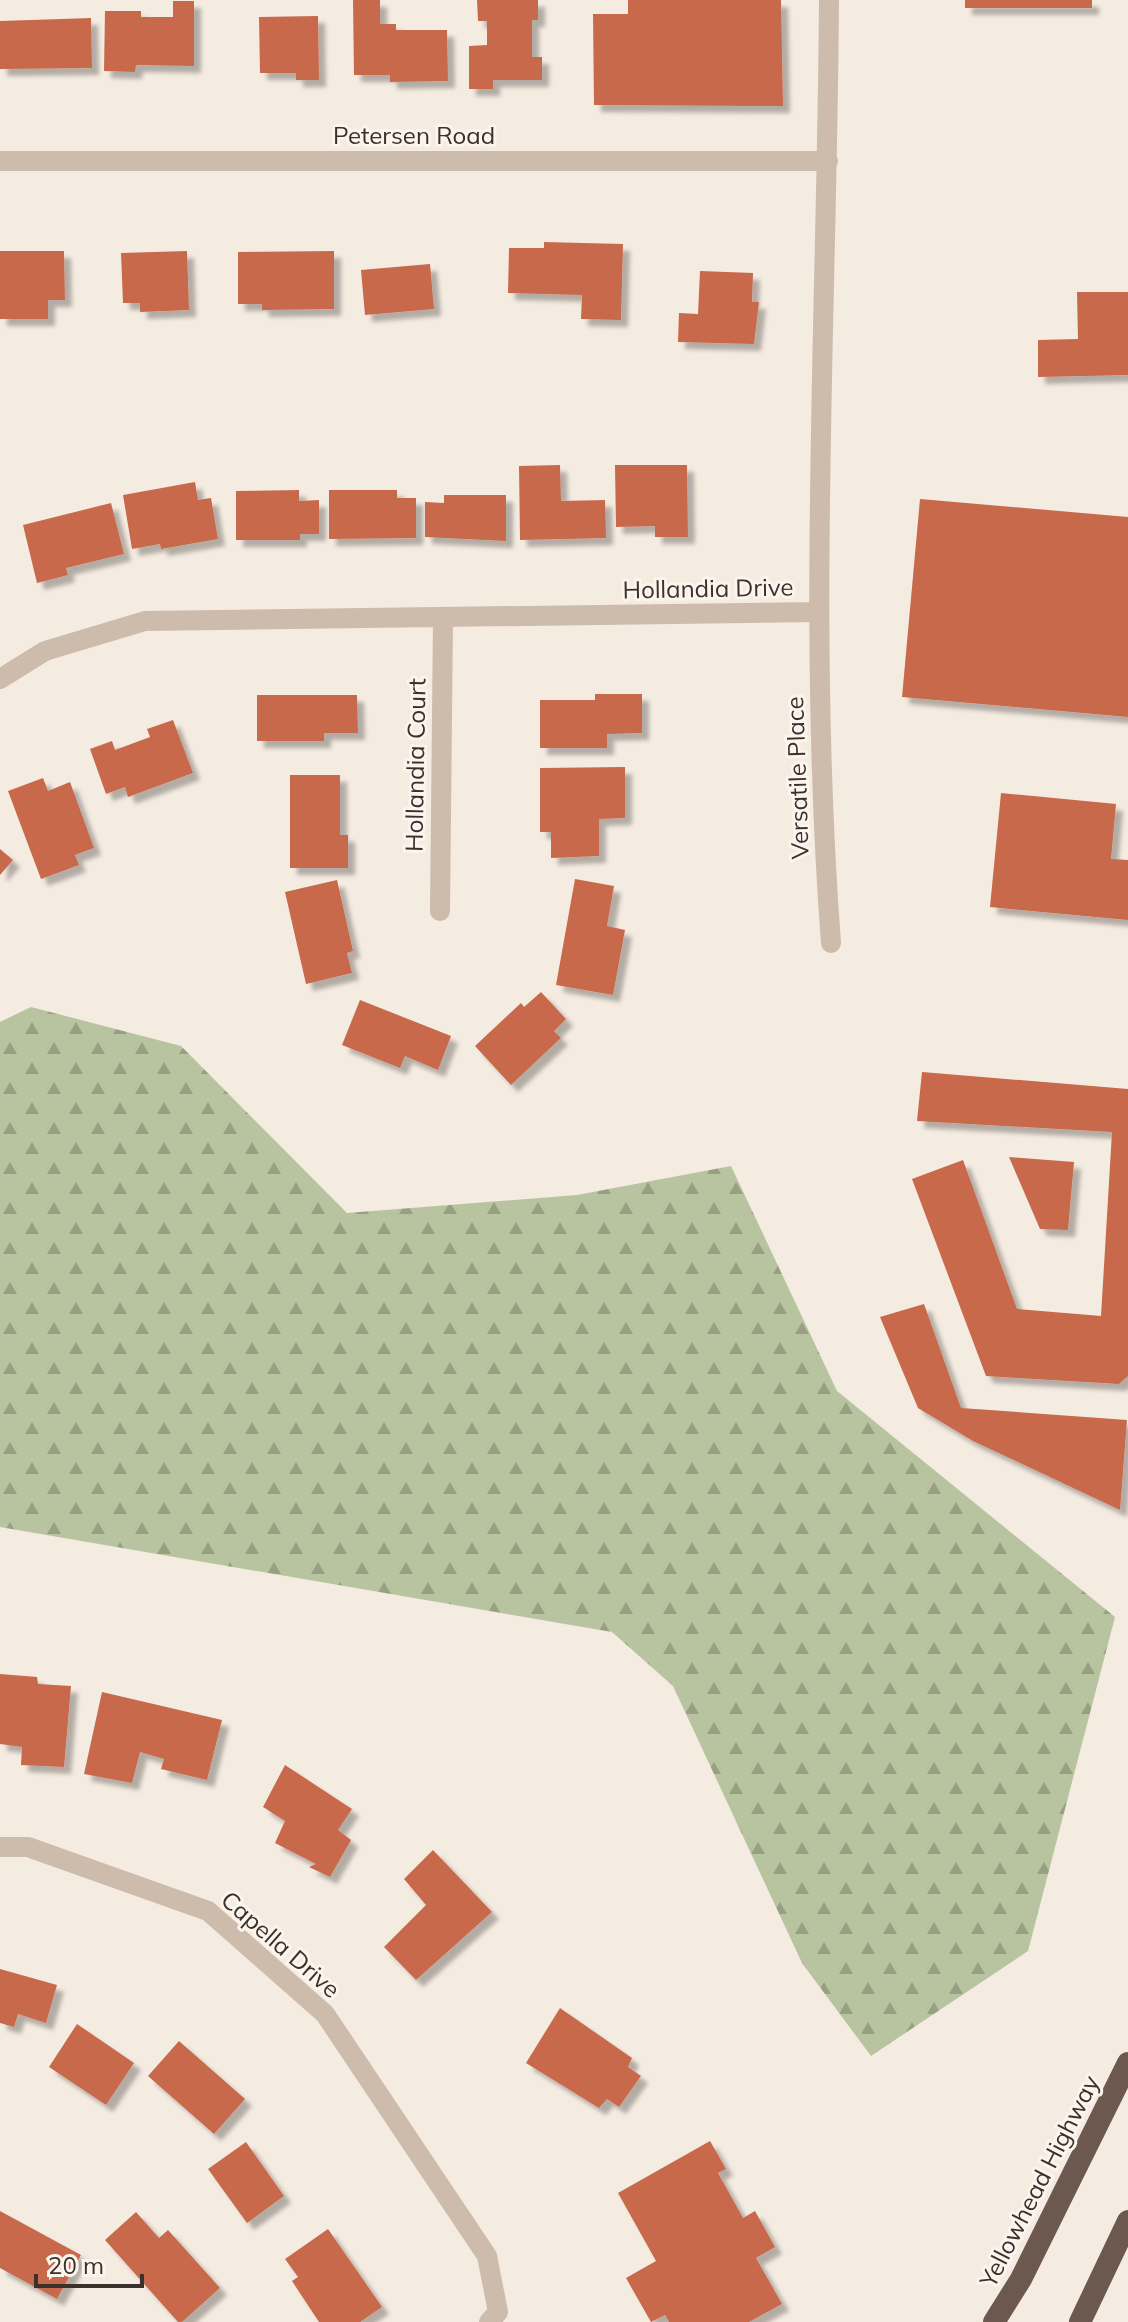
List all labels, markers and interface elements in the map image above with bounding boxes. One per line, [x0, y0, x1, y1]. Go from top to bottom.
street label: Petersen Road [333, 120, 495, 150]
street label: Hollandia Drive [622, 572, 794, 604]
street label: Hollandia Court [398, 678, 432, 852]
street label: Versatile Place [779, 696, 815, 860]
street label: Capella Drive [215, 1884, 347, 2004]
street label: Yellowhead Highway [972, 2070, 1106, 2293]
scale bar [36, 2238, 142, 2288]
text: 20 m [48, 2250, 104, 2280]

